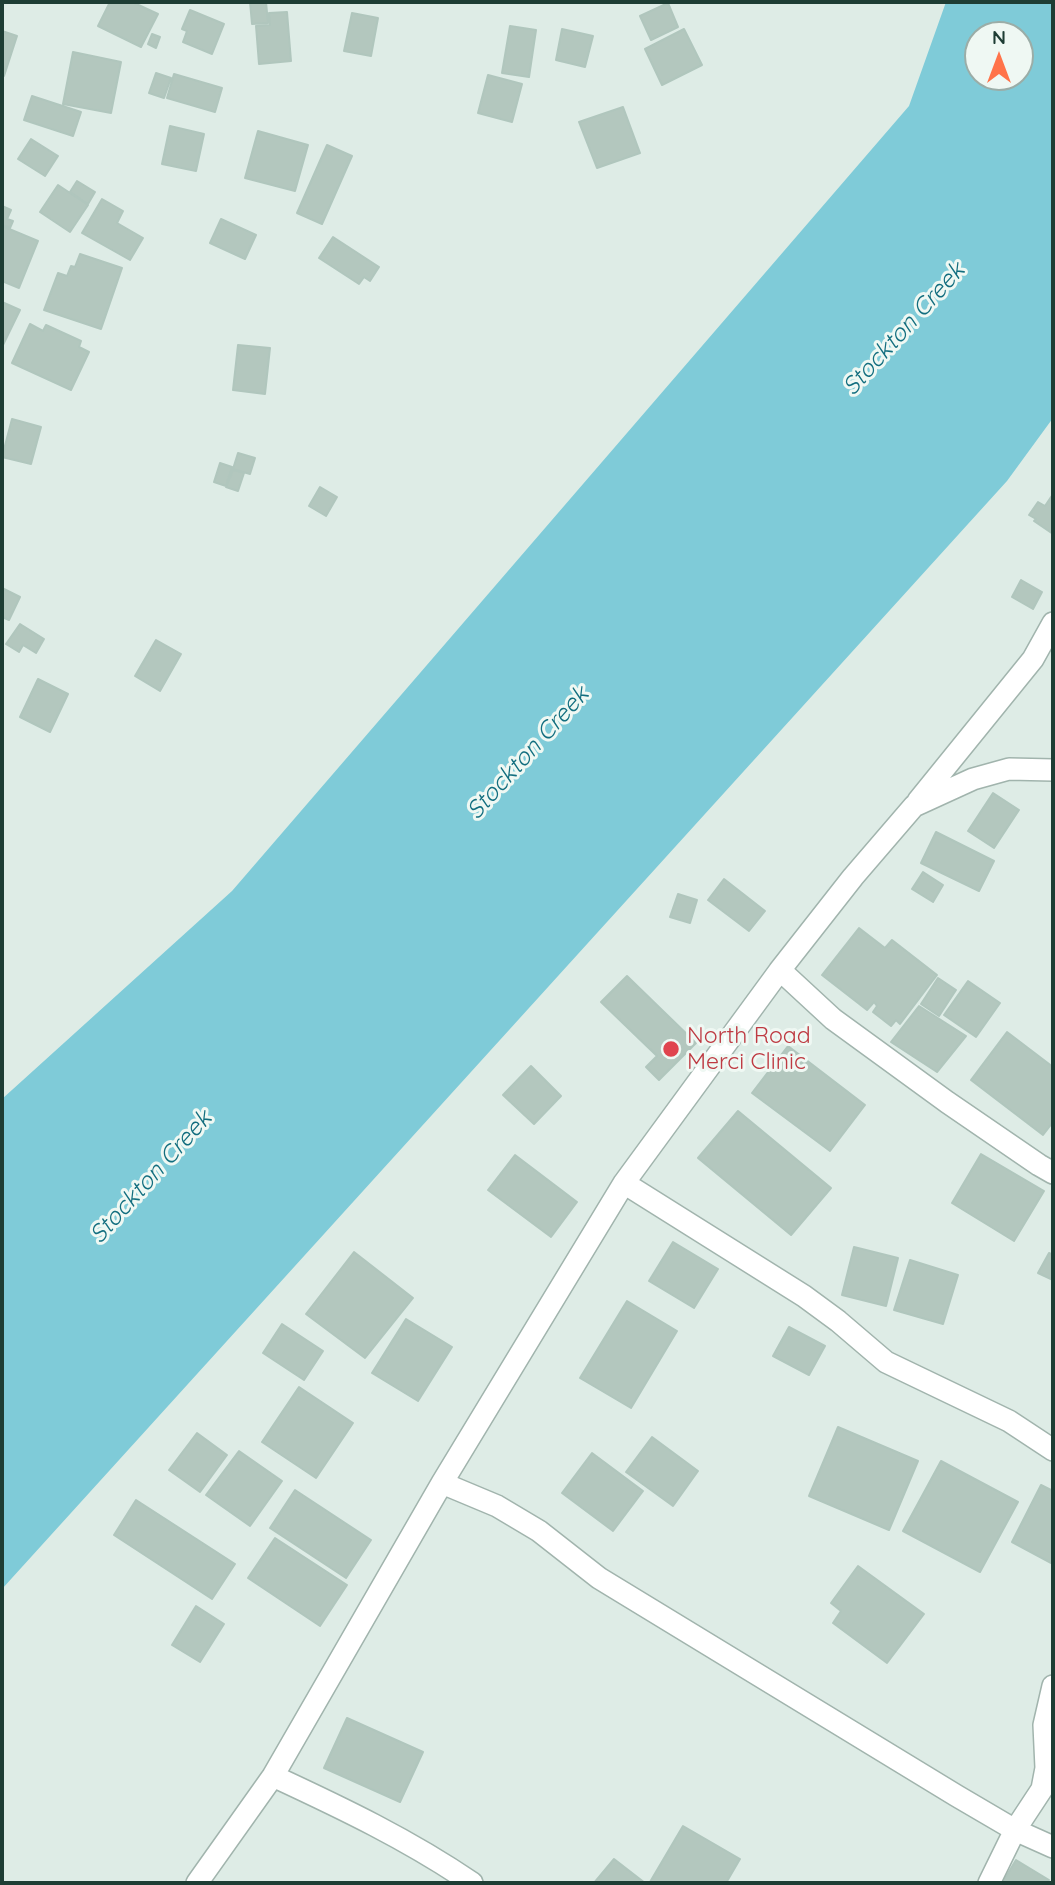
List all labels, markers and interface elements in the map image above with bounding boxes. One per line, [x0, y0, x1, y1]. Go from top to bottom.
north arrow [964, 21, 1034, 91]
text: N [992, 25, 1006, 49]
water label: Stockton Creek [837, 257, 971, 401]
water label: Stockton Creek [461, 681, 595, 825]
place label: North Road Merci Clinic [687, 1022, 811, 1076]
marker: North Road Merci Clinic [661, 1039, 681, 1059]
water label: Stockton Creek [84, 1105, 218, 1249]

